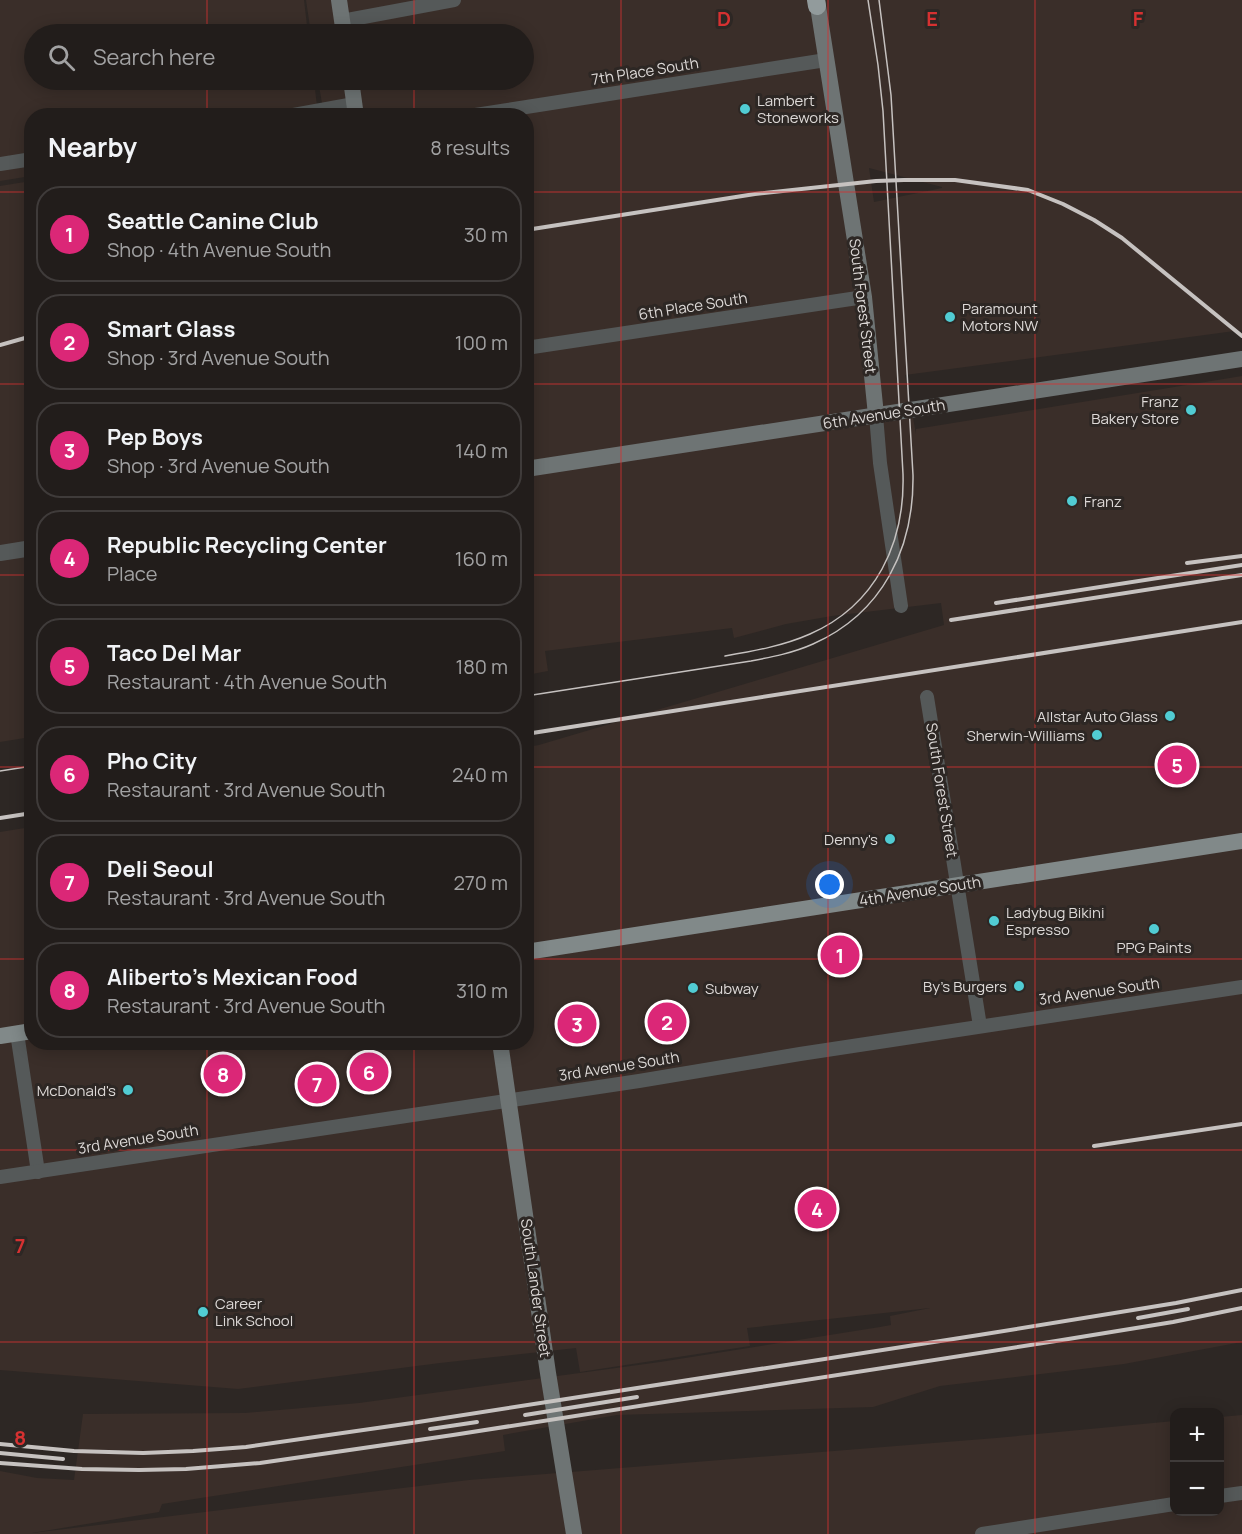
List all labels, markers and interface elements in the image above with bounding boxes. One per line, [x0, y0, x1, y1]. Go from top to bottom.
text: D [717, 5, 731, 32]
text: E [926, 5, 938, 32]
text: F [1133, 5, 1144, 32]
search box [24, 24, 534, 90]
icon: search [45, 41, 78, 74]
text: Search here [93, 42, 215, 72]
street label: 7th Place South [590, 52, 700, 90]
place label: Lambert Stoneworks [757, 90, 839, 128]
marker: Lambert Stoneworks [738, 102, 752, 116]
text: Nearby [48, 129, 137, 165]
text: 8 results [430, 134, 510, 161]
text: Seattle Canine Club [107, 206, 319, 236]
text: 1 [65, 221, 74, 248]
text: 30 m [464, 221, 508, 248]
text: Shop · 4th Avenue South [107, 236, 332, 263]
street label: South Forest Street [844, 237, 882, 375]
street label: 6th Place South [637, 287, 749, 325]
place label: Paramount Motors NW [962, 298, 1038, 336]
marker: Paramount Motors NW [943, 310, 957, 324]
text: Smart Glass [107, 314, 235, 344]
text: 2 [64, 329, 75, 356]
text: 100 m [455, 329, 508, 356]
text: Shop · 3rd Avenue South [107, 344, 330, 371]
place label: Franz Bakery Store [1091, 391, 1179, 429]
street label: 6th Avenue South [821, 394, 947, 434]
marker: Franz Bakery Store [1184, 403, 1198, 417]
text: Pep Boys [107, 422, 203, 452]
text: 3 [64, 437, 75, 464]
text: 140 m [455, 437, 508, 464]
text: Shop · 3rd Avenue South [107, 452, 330, 479]
place label: Franz [1084, 491, 1122, 512]
marker: Franz [1065, 494, 1079, 508]
text: Republic Recycling Center [107, 530, 387, 560]
text: 4 [63, 545, 76, 572]
text: 160 m [455, 545, 508, 572]
text: Place [107, 560, 157, 587]
text: Taco Del Mar [107, 638, 241, 668]
text: 5 [64, 653, 75, 680]
text: 180 m [455, 653, 508, 680]
text: Restaurant · 4th Avenue South [107, 668, 387, 695]
place label: Allstar Auto Glass [1037, 706, 1158, 727]
marker: Allstar Auto Glass [1163, 709, 1177, 723]
street label: South Forest Street [921, 721, 963, 859]
place label: Sherwin-Williams [966, 725, 1085, 746]
marker: Sherwin-Williams [1090, 728, 1104, 742]
pin: 5 [1158, 742, 1196, 788]
text: Pho City [107, 746, 197, 776]
text: 6 [63, 761, 76, 788]
text: 240 m [452, 761, 508, 788]
text: Restaurant · 3rd Avenue South [107, 776, 385, 803]
place label: Denny's [824, 829, 878, 850]
marker: Denny's [883, 832, 897, 846]
text: Deli Seoul [107, 854, 214, 884]
text: 7 [64, 869, 75, 896]
text: 270 m [453, 869, 508, 896]
your location [815, 870, 844, 899]
street label: 4th Avenue South [858, 871, 983, 911]
text: Restaurant · 3rd Avenue South [107, 884, 385, 911]
place label: Ladybug Bikini Espresso [1006, 902, 1105, 940]
marker: Ladybug Bikini Espresso [987, 914, 1001, 928]
marker: PPG Paints [1147, 922, 1161, 936]
pin: 1 [820, 932, 860, 978]
place label: PPG Paints [1116, 937, 1192, 958]
text: Aliberto's Mexican Food [107, 962, 358, 992]
street label: 3rd Avenue South [1037, 972, 1161, 1010]
place label: By's Burgers [923, 976, 1007, 997]
text: 8 [63, 977, 76, 1004]
text: 310 m [456, 977, 508, 1004]
place label: Subway [705, 978, 759, 999]
marker: By's Burgers [1012, 979, 1026, 993]
marker: Subway [686, 981, 700, 995]
text: Restaurant · 3rd Avenue South [107, 992, 385, 1019]
pin: 2 [648, 1000, 686, 1044]
pin: 3 [558, 1002, 596, 1046]
street label: 3rd Avenue South [557, 1046, 681, 1086]
pin: 6 [350, 1050, 388, 1094]
pin: 8 [204, 1052, 242, 1096]
pin: 7 [298, 1062, 336, 1106]
place label: McDonald's [37, 1080, 116, 1101]
marker: McDonald's [121, 1083, 135, 1097]
street label: 3rd Avenue South [76, 1119, 200, 1159]
pin: 4 [798, 1186, 836, 1232]
street label: South Lander Street [516, 1217, 556, 1359]
text: 7 [15, 1232, 25, 1259]
place label: Career Link School [215, 1293, 293, 1331]
marker: Career Link School [196, 1305, 210, 1319]
map controls [1170, 1408, 1224, 1516]
button: + [1170, 1408, 1224, 1462]
text: 8 [14, 1424, 26, 1451]
button: − [1170, 1462, 1224, 1516]

